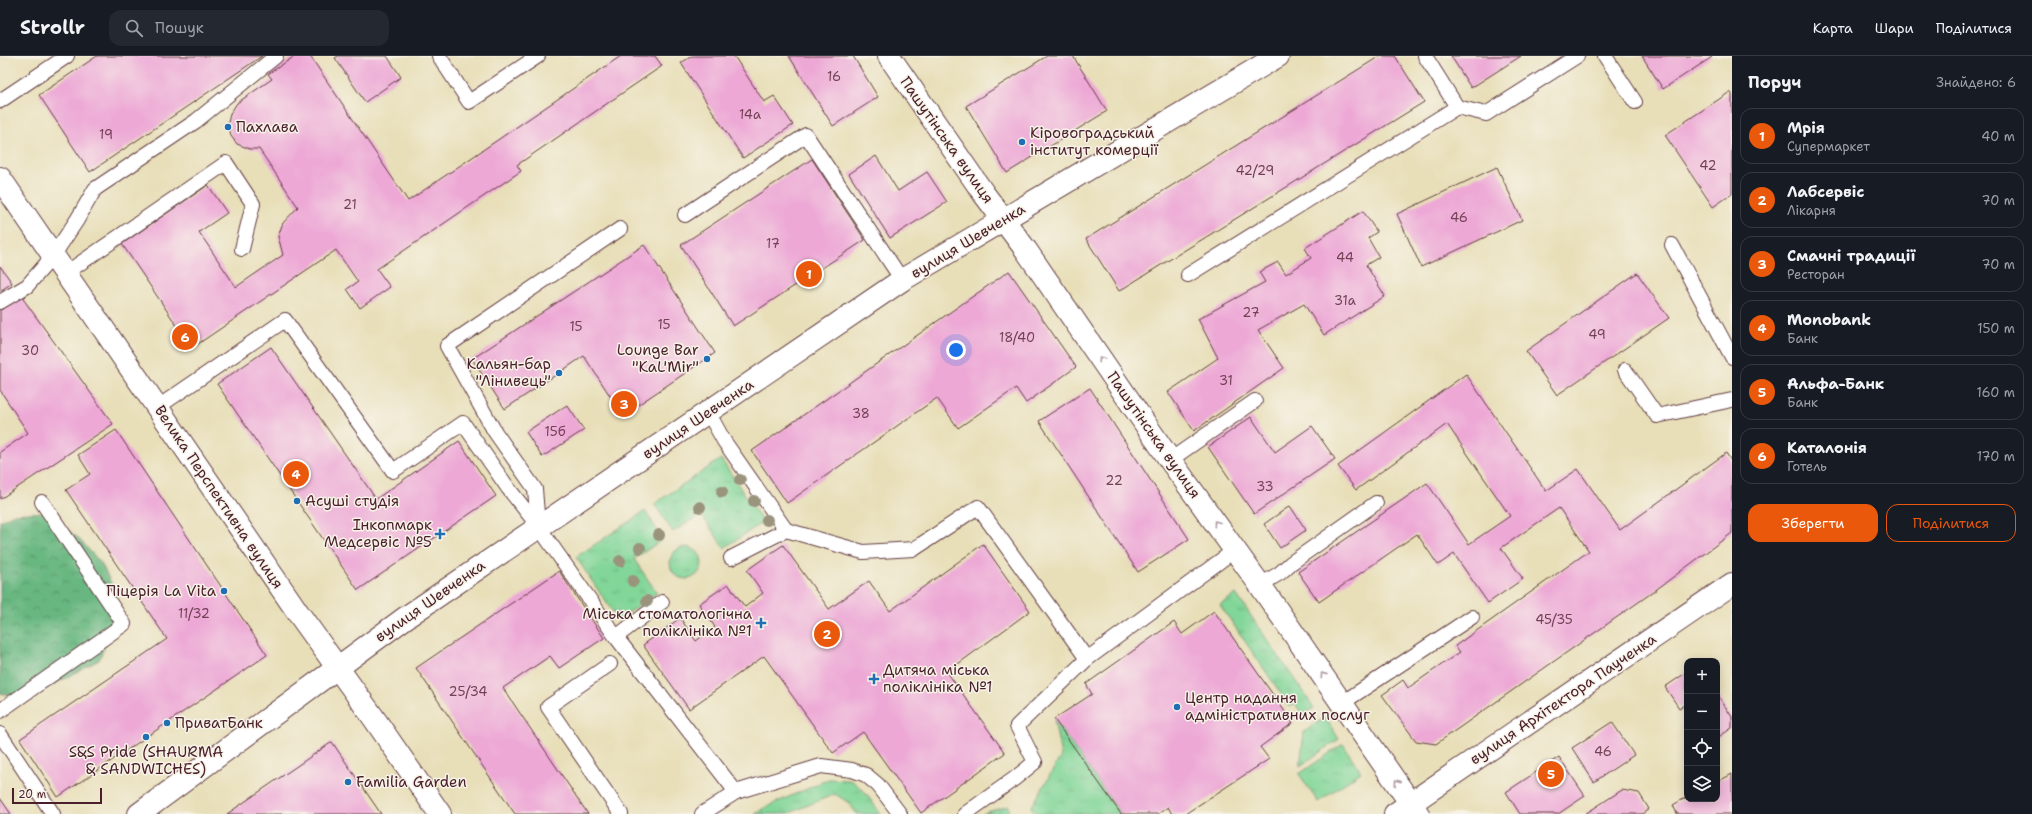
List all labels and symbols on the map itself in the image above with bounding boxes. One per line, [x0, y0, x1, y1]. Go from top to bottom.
house number: 16 [827, 68, 841, 85]
street label: Пашутінська вулиця [896, 73, 998, 207]
house number: 14а [739, 106, 761, 123]
place label: Пахлава [236, 117, 299, 137]
marker: Пахлава [223, 122, 233, 132]
place label: Кіровоградський інститут комерції [1030, 123, 1159, 160]
house number: 19 [99, 126, 113, 143]
marker: Кіровоградський інститут комерції [1017, 137, 1027, 147]
house number: 42 [1699, 157, 1717, 174]
house number: 42/29 [1236, 162, 1274, 179]
house number: 21 [343, 196, 357, 213]
street label: вулиця Шевченка [907, 199, 1030, 283]
house number: 46 [1450, 209, 1468, 226]
house number: 17 [766, 235, 780, 252]
house number: 44 [1336, 249, 1354, 266]
pin: 1 [796, 259, 822, 289]
house number: 31а [1334, 292, 1356, 309]
house number: 27 [1242, 304, 1260, 321]
house number: 15 [657, 316, 671, 333]
house number: 15 [569, 318, 583, 335]
pin: 6 [172, 322, 198, 352]
house number: 49 [1588, 326, 1606, 343]
house number: 18/40 [999, 329, 1035, 346]
place label: Lounge Bar "KaL'Mir" [617, 340, 699, 377]
your location [946, 340, 966, 360]
house number: 30 [21, 342, 39, 359]
place label: Кальян-бар "Лінивець" [466, 354, 551, 391]
marker: Lounge Bar "KaL'Mir" [702, 354, 712, 364]
one-way arrow [1098, 356, 1106, 363]
marker: Кальян-бар "Лінивець" [554, 368, 564, 378]
street label: Пашутінська вулиця [1103, 368, 1205, 502]
house number: 31 [1219, 372, 1233, 389]
street label: вулиця Шевченка [638, 374, 758, 464]
pin: 3 [611, 389, 637, 419]
street label: Велика Перспективна вулиця [150, 401, 288, 593]
house number: 38 [852, 405, 870, 422]
house number: 15б [544, 423, 566, 440]
pin: 4 [283, 459, 309, 489]
house number: 22 [1105, 472, 1123, 489]
house number: 33 [1256, 478, 1274, 495]
place label: Асуші студія [305, 491, 399, 511]
marker: Асуші студія [292, 496, 302, 506]
place label: Інкопмарк Медсервіс №5 [324, 515, 432, 552]
one-way arrow [1214, 520, 1221, 527]
marker: Інкопмарк Медсервіс №5 [435, 529, 445, 539]
street label: вулиця Шевченка [371, 555, 490, 647]
place label: Піцерія La Vita [106, 581, 217, 601]
marker: Піцерія La Vita [219, 586, 229, 596]
place label: Міська стоматологічна поліклініка №1 [583, 604, 753, 641]
house number: 11/32 [178, 605, 210, 622]
house number: 45/35 [1535, 611, 1573, 628]
marker: Міська стоматологічна поліклініка №1 [755, 617, 767, 629]
pin: 2 [814, 619, 840, 649]
street label: вулиця Архітектора Паученка [1466, 629, 1661, 769]
place label: Дитяча міська поліклініка №1 [883, 660, 993, 697]
one-way arrow [1320, 672, 1328, 679]
marker: Дитяча міська поліклініка №1 [868, 673, 880, 685]
house number: 25/34 [449, 683, 487, 700]
place label: Центр надання адміністративних послуг [1185, 688, 1370, 725]
marker: Центр надання адміністративних послуг [1172, 702, 1182, 712]
place label: ПриватБанк [175, 713, 263, 733]
marker: ПриватБанк [162, 718, 172, 728]
marker: S&S Pride (SHAURMA & SANDWICHES) [141, 732, 151, 742]
place label: S&S Pride (SHAURMA & SANDWICHES) [69, 742, 223, 779]
house number: 46 [1594, 743, 1612, 760]
pin: 5 [1538, 759, 1564, 789]
place label: Familia Garden [356, 772, 467, 792]
marker: Familia Garden [343, 777, 353, 787]
one-way arrow [1395, 779, 1402, 786]
scale bar [12, 786, 102, 805]

